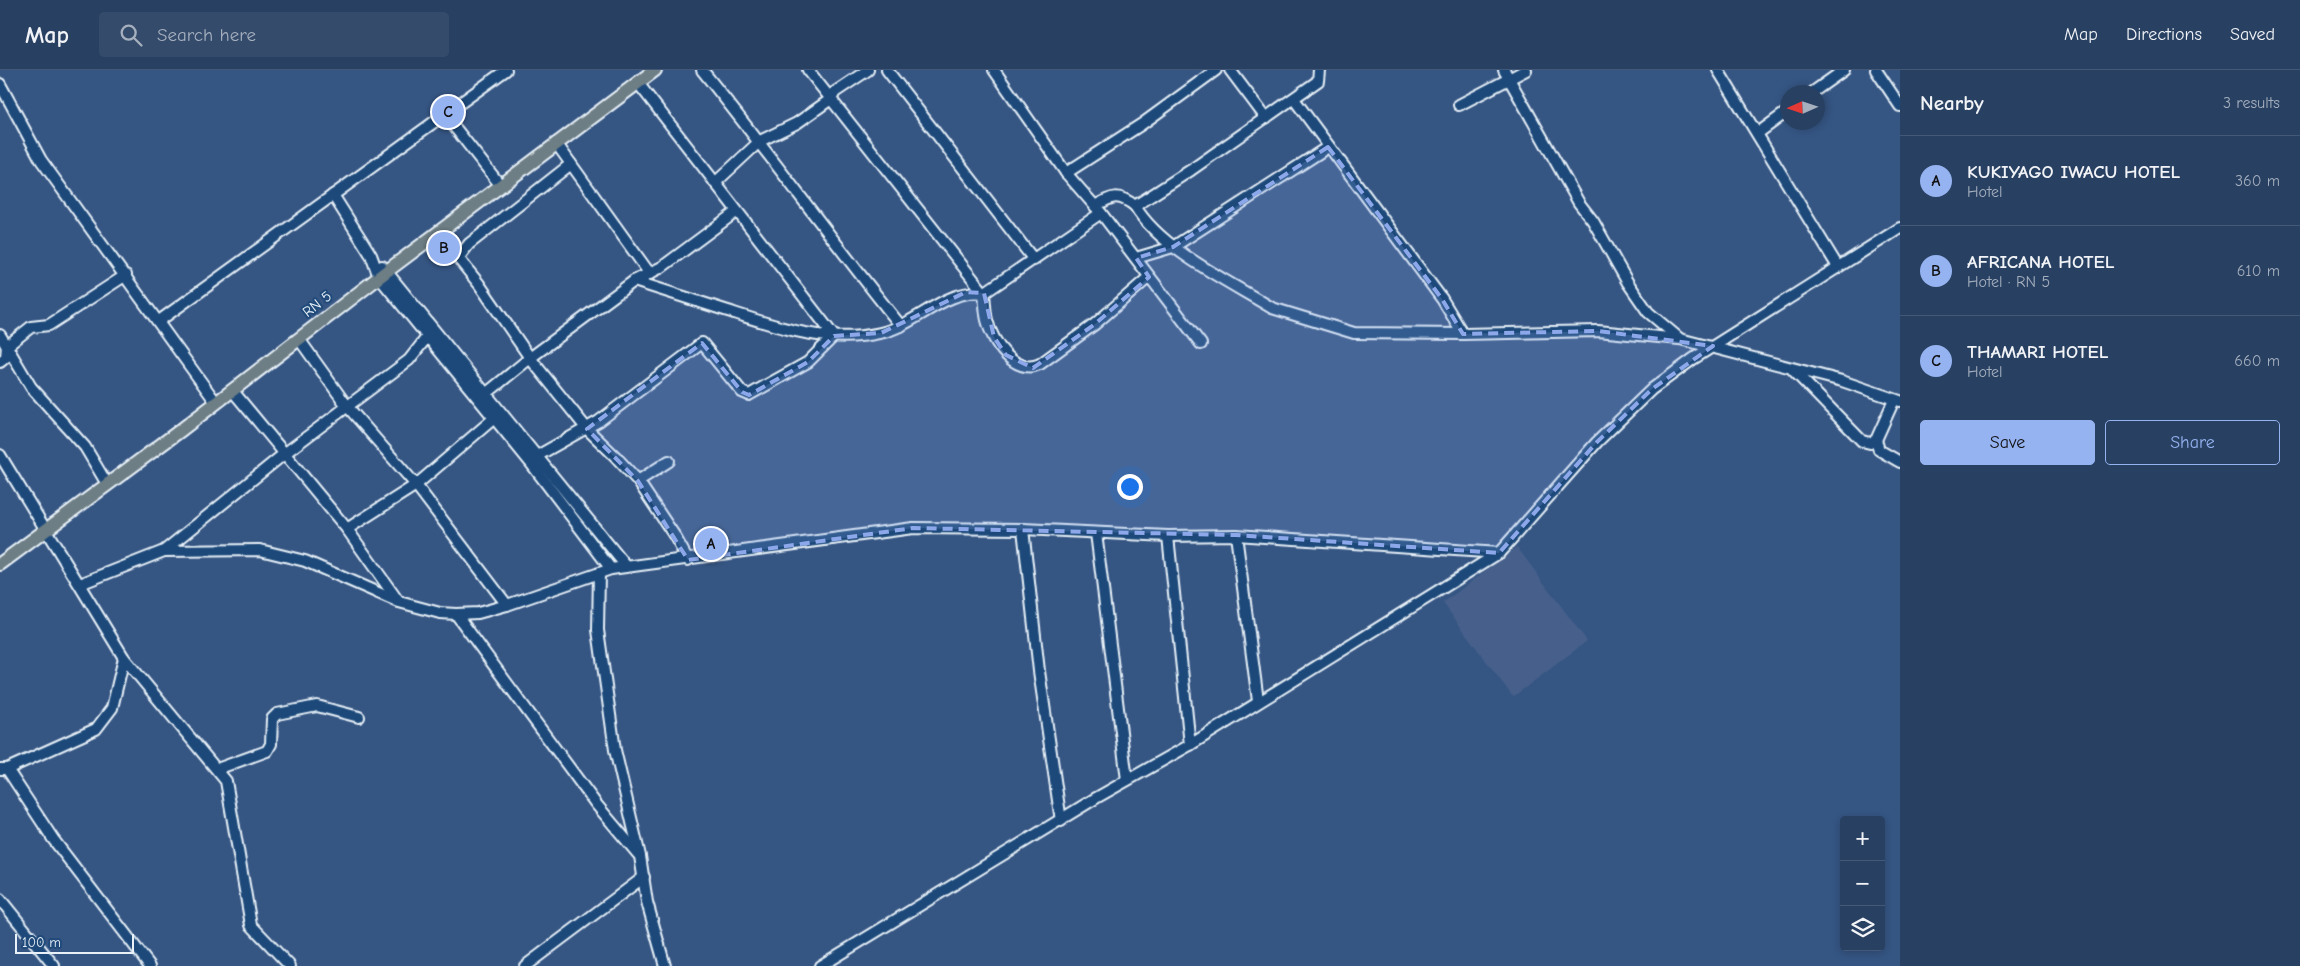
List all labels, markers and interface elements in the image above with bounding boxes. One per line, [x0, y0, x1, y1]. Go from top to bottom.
search box [99, 12, 449, 57]
text: Map [25, 21, 69, 49]
icon: search [117, 21, 145, 49]
text: Search here [157, 24, 256, 46]
text: Map [2064, 24, 2098, 45]
text: Directions [2126, 24, 2202, 45]
text: Saved [2230, 24, 2275, 45]
north arrow [1780, 85, 1825, 130]
text: Nearby [1920, 91, 1984, 115]
pin: C [432, 93, 464, 131]
text: 3 results [2223, 94, 2280, 112]
text: KUKIYAGO IWACU HOTEL [1967, 161, 2180, 183]
text: A [1932, 172, 1940, 190]
text: 360 m [2235, 172, 2280, 190]
text: Hotel [1967, 183, 2003, 201]
pin: B [428, 229, 460, 267]
text: AFRICANA HOTEL [1967, 251, 2114, 273]
text: B [1931, 262, 1941, 280]
text: 610 m [2237, 262, 2280, 280]
text: Hotel · RN 5 [1967, 273, 2050, 291]
street label: RN 5 [299, 287, 335, 321]
text: THAMARI HOTEL [1967, 341, 2108, 363]
text: C [1931, 352, 1941, 370]
text: 660 m [2234, 352, 2280, 370]
text: Hotel [1967, 363, 2003, 381]
button: Save [1920, 420, 2095, 465]
button: Share [2105, 420, 2280, 465]
your location [1117, 474, 1143, 500]
pin: A [695, 525, 727, 563]
map controls [1840, 816, 1885, 951]
button: + [1840, 816, 1885, 861]
button: − [1840, 861, 1885, 906]
button: layers [1840, 906, 1885, 951]
scale bar [15, 931, 134, 954]
text: 100 m [22, 934, 61, 951]

